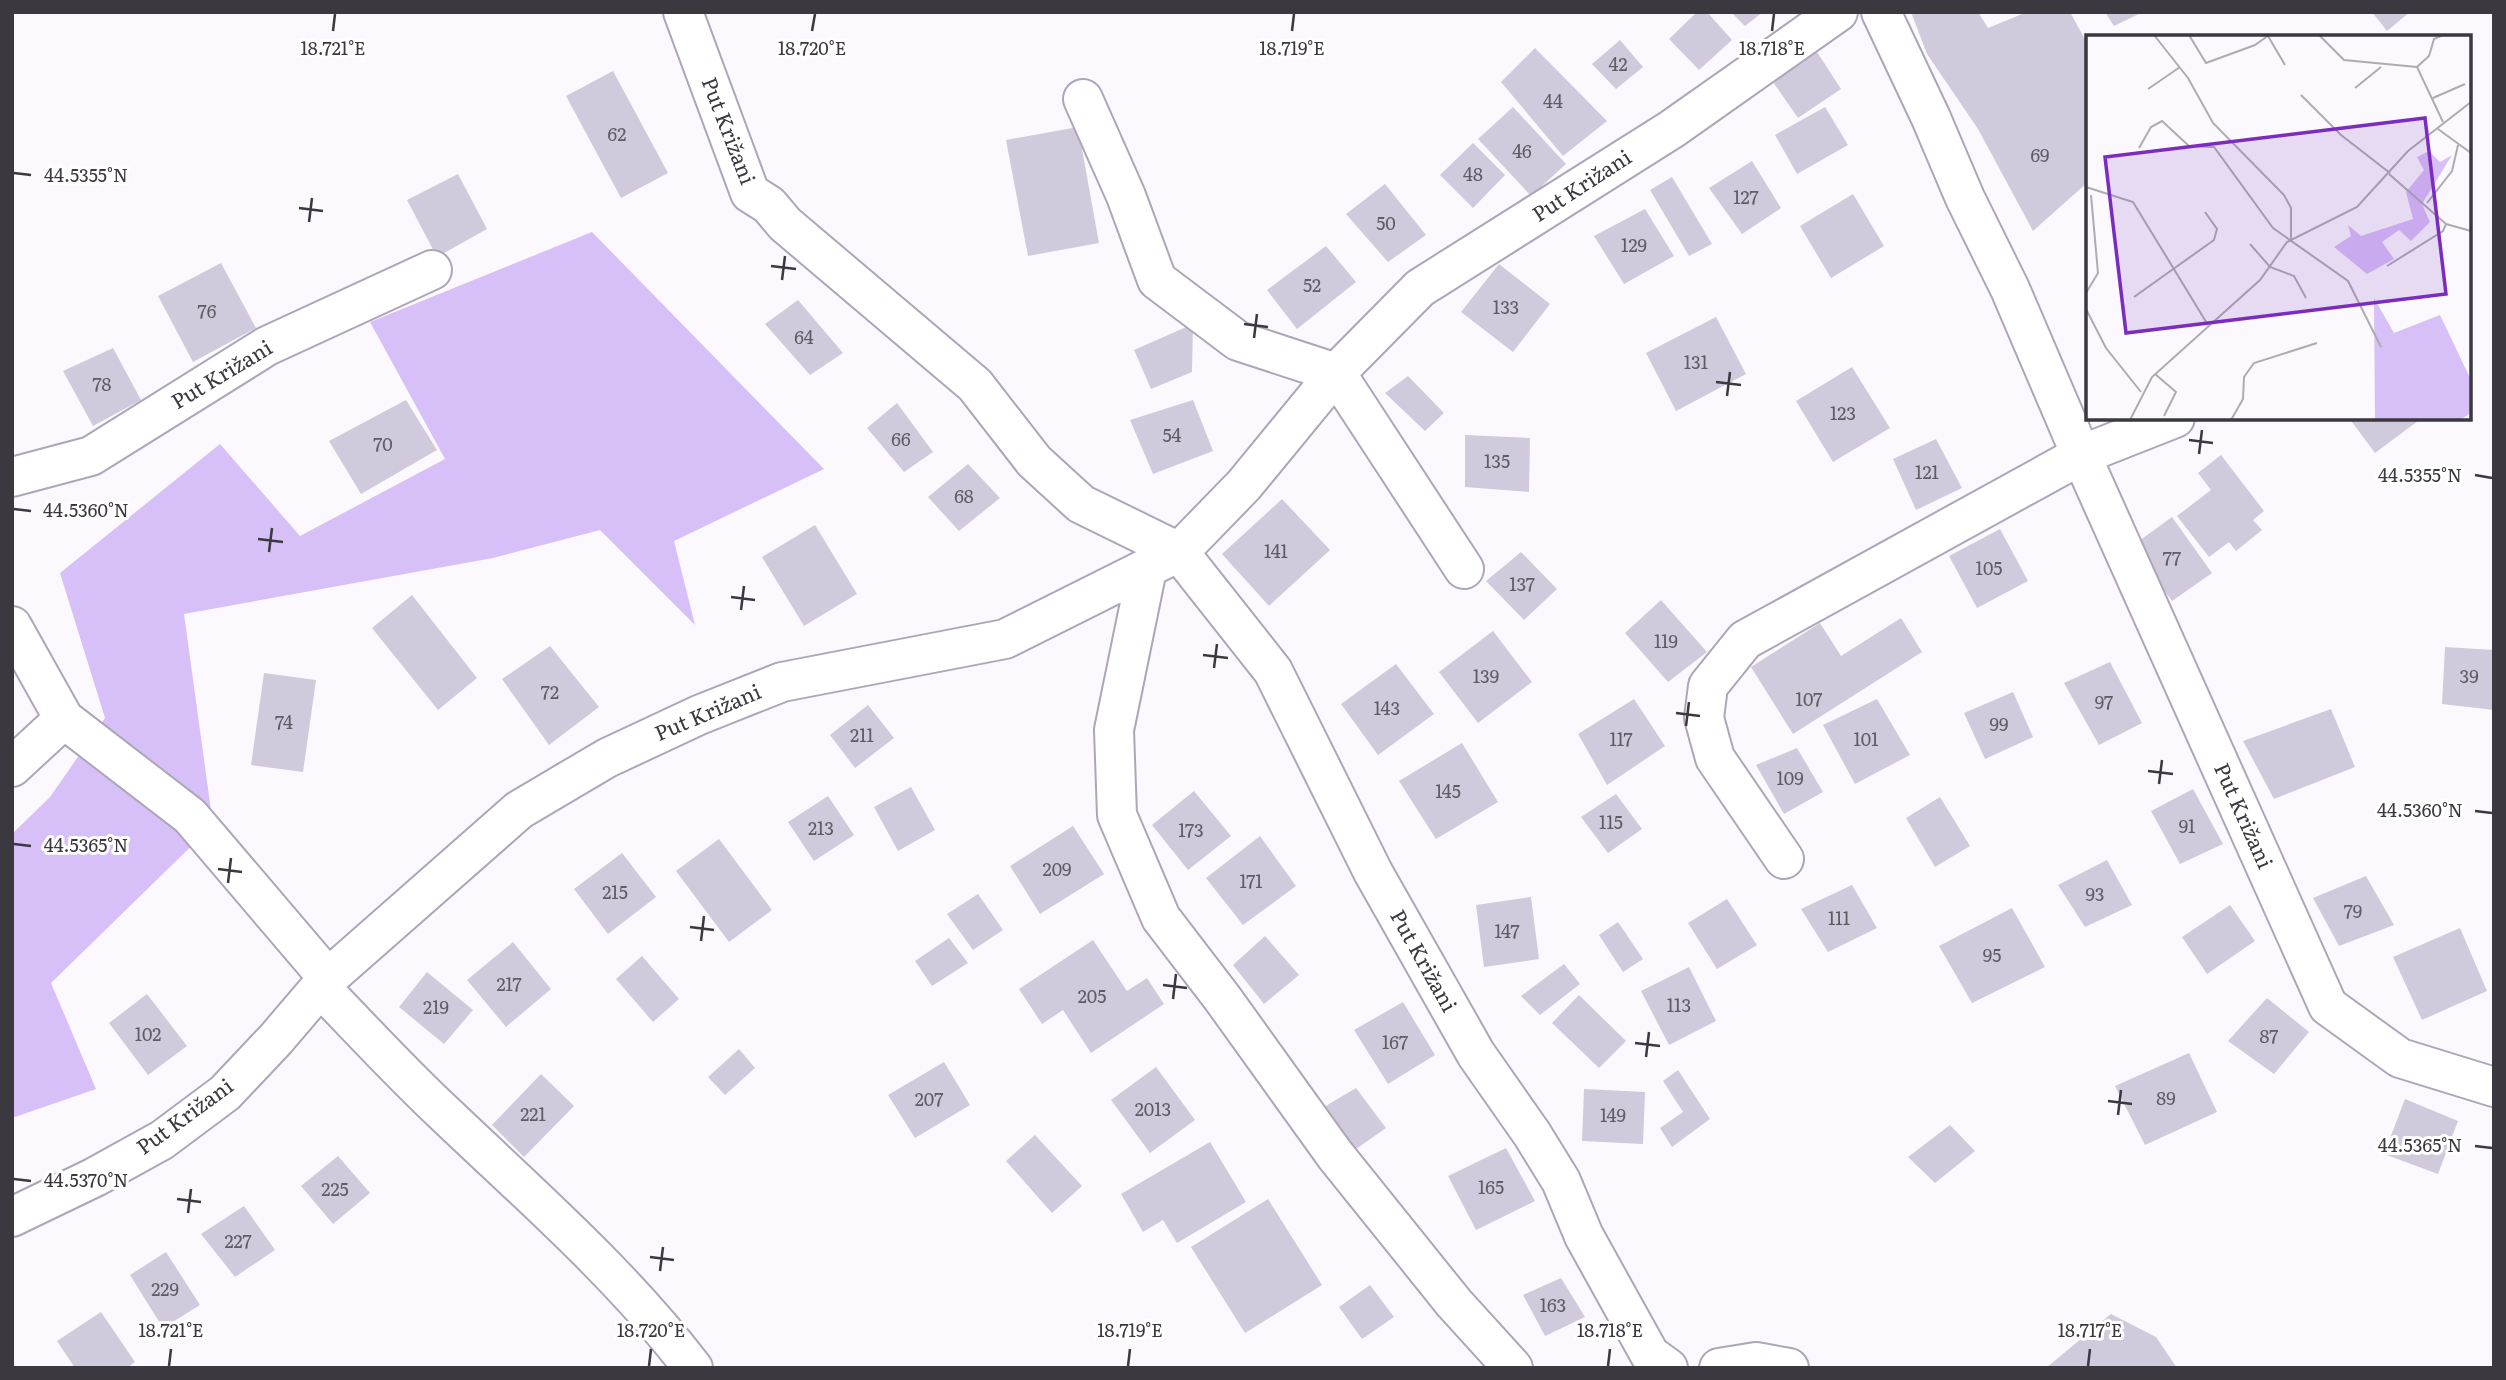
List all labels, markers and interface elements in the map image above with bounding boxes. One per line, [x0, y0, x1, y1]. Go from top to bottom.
text: 18.721°E [300, 34, 366, 61]
text: 18.720°E [778, 34, 846, 61]
text: 18.719°E [1259, 34, 1325, 61]
text: 18.718°E [1739, 34, 1805, 61]
inset map [2086, 35, 2471, 420]
house number: 42 [1608, 50, 1628, 77]
street label: Put Križani [696, 72, 765, 188]
house number: 44 [1543, 87, 1563, 114]
house number: 62 [608, 120, 626, 147]
house number: 46 [1512, 137, 1532, 164]
street label: Put Križani [1525, 140, 1636, 228]
house number: 69 [2030, 141, 2050, 168]
house number: 48 [1463, 160, 1483, 187]
text: 44.5355°N [44, 161, 128, 188]
house number: 127 [1733, 183, 1759, 210]
house number: 50 [1376, 209, 1396, 236]
house number: 129 [1621, 231, 1647, 258]
house number: 52 [1303, 271, 1321, 298]
house number: 133 [1493, 293, 1519, 320]
house number: 76 [198, 297, 217, 324]
house number: 64 [794, 323, 814, 350]
street label: Put Križani [164, 330, 277, 415]
house number: 131 [1684, 348, 1708, 375]
house number: 78 [92, 370, 112, 397]
house number: 123 [1830, 399, 1856, 426]
house number: 54 [1162, 421, 1182, 448]
house number: 66 [891, 425, 911, 452]
house number: 70 [373, 430, 393, 457]
house number: 135 [1484, 447, 1510, 474]
house number: 121 [1915, 458, 1939, 485]
text: 44.5355°N [2378, 461, 2462, 488]
house number: 68 [954, 482, 974, 509]
text: 44.5360°N [43, 496, 129, 523]
house number: 141 [1264, 537, 1288, 564]
house number: 77 [2163, 544, 2181, 571]
house number: 105 [1976, 554, 2002, 581]
house number: 137 [1509, 570, 1535, 597]
house number: 119 [1654, 627, 1678, 654]
house number: 139 [1473, 662, 1499, 689]
house number: 39 [2459, 662, 2479, 689]
street label: Put Križani [649, 674, 765, 747]
house number: 72 [541, 678, 559, 705]
house number: 107 [1796, 685, 1822, 712]
house number: 97 [2095, 688, 2113, 715]
house number: 143 [1374, 694, 1400, 721]
house number: 74 [275, 708, 293, 735]
house number: 99 [1990, 710, 2008, 737]
house number: 211 [850, 721, 874, 748]
house number: 117 [1609, 725, 1633, 752]
house number: 101 [1853, 725, 1879, 752]
street label: Put Križani [2208, 757, 2282, 873]
house number: 109 [1776, 764, 1804, 791]
house number: 145 [1435, 777, 1461, 804]
text: 44.5360°N [2377, 796, 2463, 823]
house number: 115 [1599, 808, 1623, 835]
house number: 91 [2179, 812, 2195, 839]
house number: 213 [808, 814, 834, 841]
house number: 173 [1178, 816, 1204, 843]
text: 44.5365°N [44, 831, 128, 858]
house number: 209 [1043, 855, 1071, 882]
house number: 171 [1239, 867, 1263, 894]
house number: 215 [602, 878, 628, 905]
house number: 93 [2085, 880, 2105, 907]
house number: 79 [2344, 897, 2362, 924]
street label: Put Križani [1384, 903, 1466, 1017]
house number: 111 [1828, 904, 1850, 931]
house number: 147 [1494, 917, 1520, 944]
house number: 95 [1983, 941, 2001, 968]
house number: 217 [496, 970, 522, 997]
house number: 205 [1078, 982, 1106, 1009]
house number: 113 [1667, 991, 1691, 1018]
house number: 219 [423, 993, 449, 1020]
house number: 102 [135, 1020, 161, 1047]
house number: 87 [2260, 1022, 2278, 1049]
house number: 167 [1382, 1028, 1408, 1055]
street label: Put Križani [129, 1069, 238, 1161]
house number: 89 [2156, 1084, 2176, 1111]
house number: 207 [915, 1085, 943, 1112]
house number: 2013 [1135, 1095, 1171, 1122]
house number: 221 [520, 1100, 546, 1127]
house number: 149 [1600, 1101, 1626, 1128]
text: 44.5365°N [2378, 1131, 2462, 1158]
text: 44.5370°N [44, 1166, 128, 1193]
house number: 165 [1478, 1173, 1504, 1200]
house number: 225 [321, 1175, 349, 1202]
house number: 227 [224, 1227, 252, 1254]
house number: 229 [151, 1275, 179, 1302]
house number: 163 [1540, 1291, 1566, 1318]
text: 18.721°E [138, 1316, 204, 1343]
text: 18.720°E [617, 1316, 685, 1343]
text: 18.719°E [1097, 1316, 1163, 1343]
text: 18.718°E [1577, 1316, 1643, 1343]
text: 18.717°E [2058, 1316, 2122, 1343]

